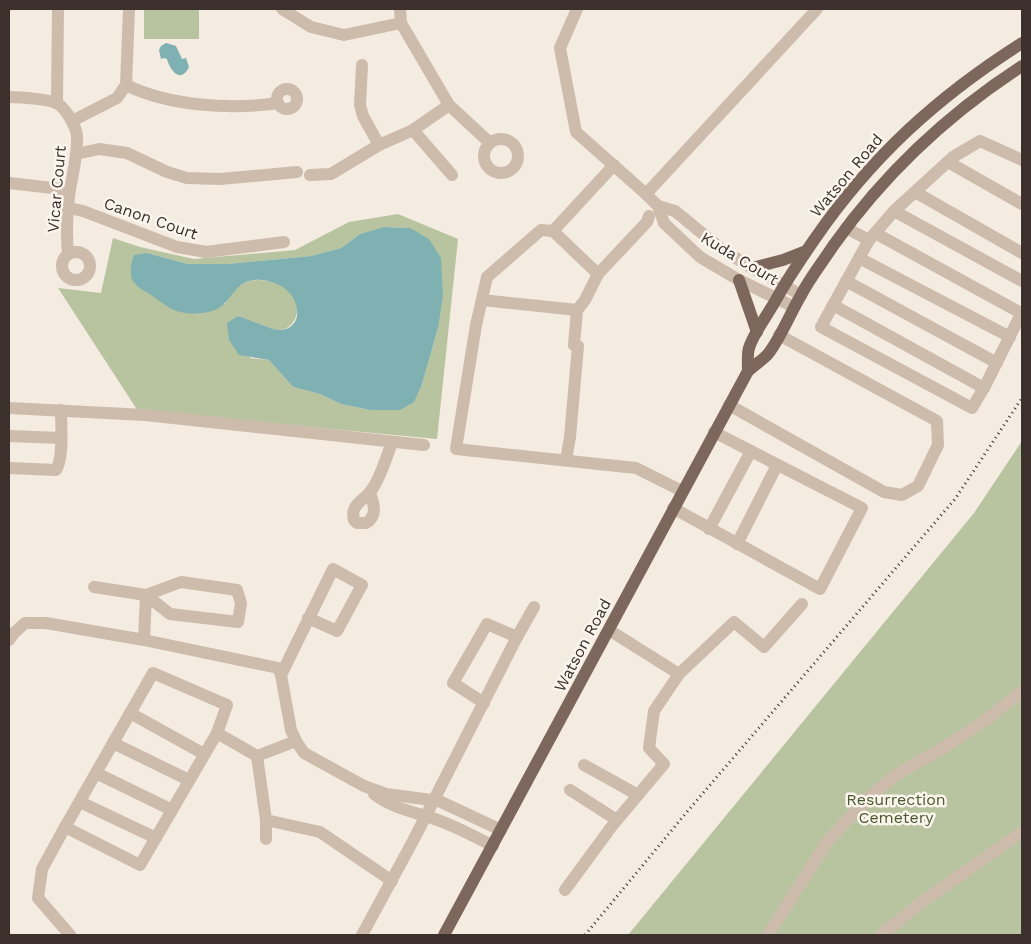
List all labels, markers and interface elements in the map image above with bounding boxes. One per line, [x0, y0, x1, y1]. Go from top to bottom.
street label: Watson Road [806, 130, 887, 221]
street label: Vicar Court [43, 144, 70, 233]
street label: Canon Court [101, 194, 201, 244]
street label: Kuda Court [697, 228, 782, 289]
street label: Watson Road [550, 595, 615, 695]
park label: Resurrection Cemetery [846, 790, 946, 827]

